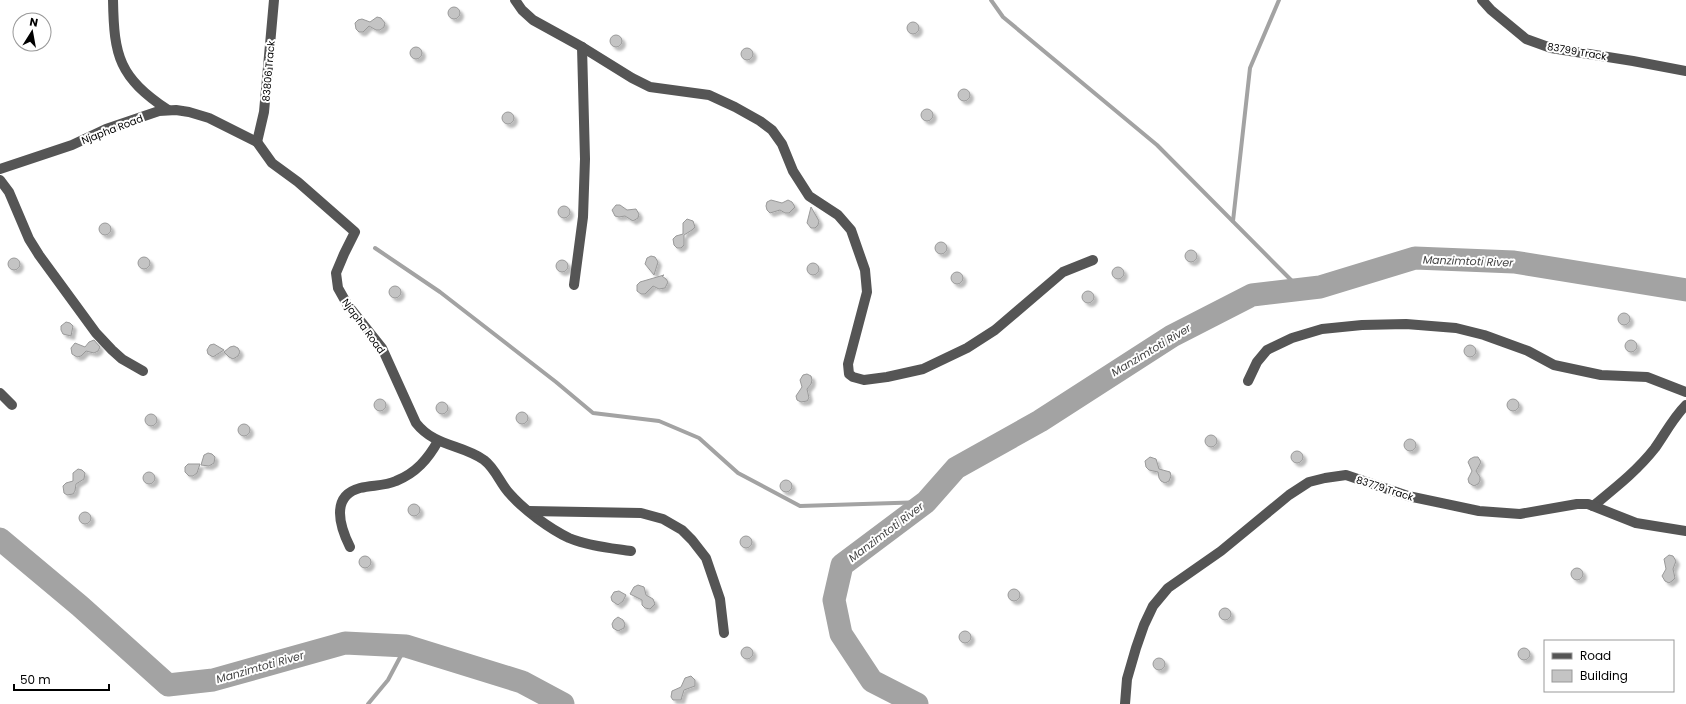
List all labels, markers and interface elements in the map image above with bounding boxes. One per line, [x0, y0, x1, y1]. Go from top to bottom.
north arrow [12, 12, 52, 52]
text: N [28, 14, 39, 31]
street label: 83806 Track [258, 39, 279, 102]
street label: 83799 Track [1546, 39, 1609, 64]
street label: Njapha Road [79, 111, 145, 148]
water label: Manzimtoti River [1422, 251, 1514, 271]
street label: Njapha Road [338, 296, 389, 357]
water label: Manzimtoti River [1108, 319, 1195, 380]
street label: 83779 Track [1354, 472, 1416, 505]
water label: Manzimtoti River [845, 498, 928, 566]
legend [1544, 640, 1674, 692]
water label: Manzimtoti River [214, 647, 307, 687]
text: Road [1580, 647, 1611, 664]
scale bar [14, 666, 109, 692]
text: Building [1580, 667, 1628, 684]
text: 50 m [20, 671, 51, 688]

